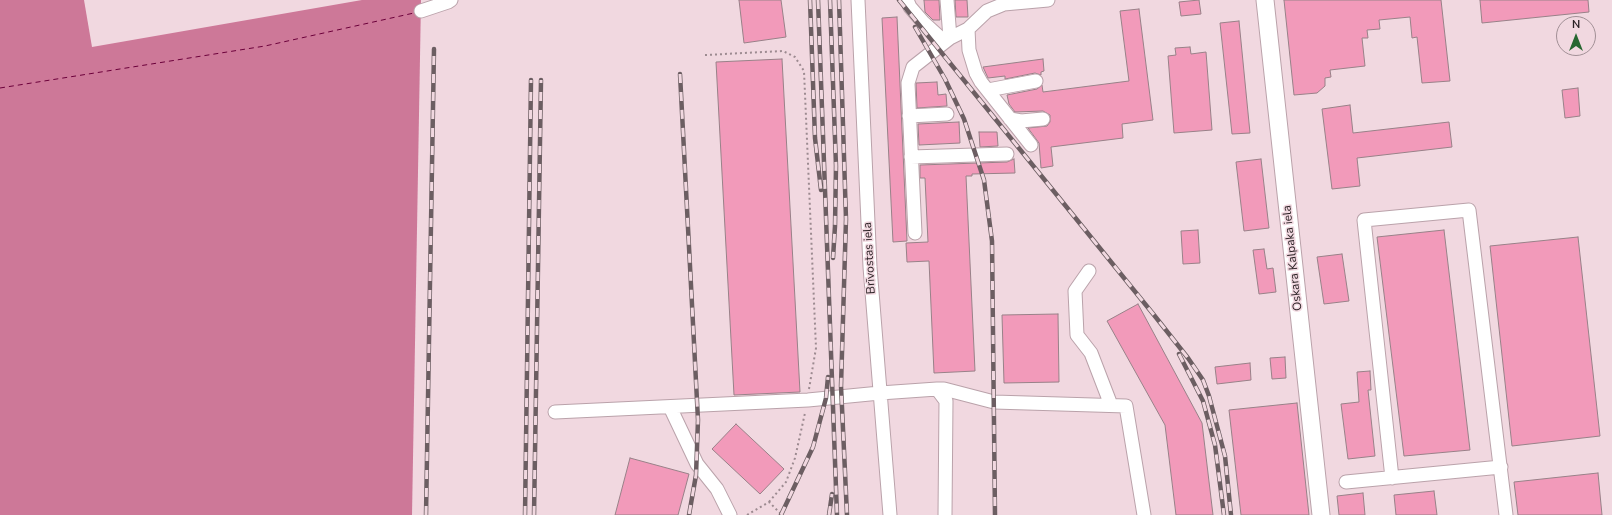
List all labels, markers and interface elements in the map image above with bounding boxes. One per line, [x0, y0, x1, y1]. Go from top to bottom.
north arrow [1556, 16, 1596, 56]
text: N [1572, 17, 1580, 32]
street label: Oskara Kalpaka iela [1280, 204, 1306, 312]
street label: Brīvostas iela [861, 222, 879, 294]

